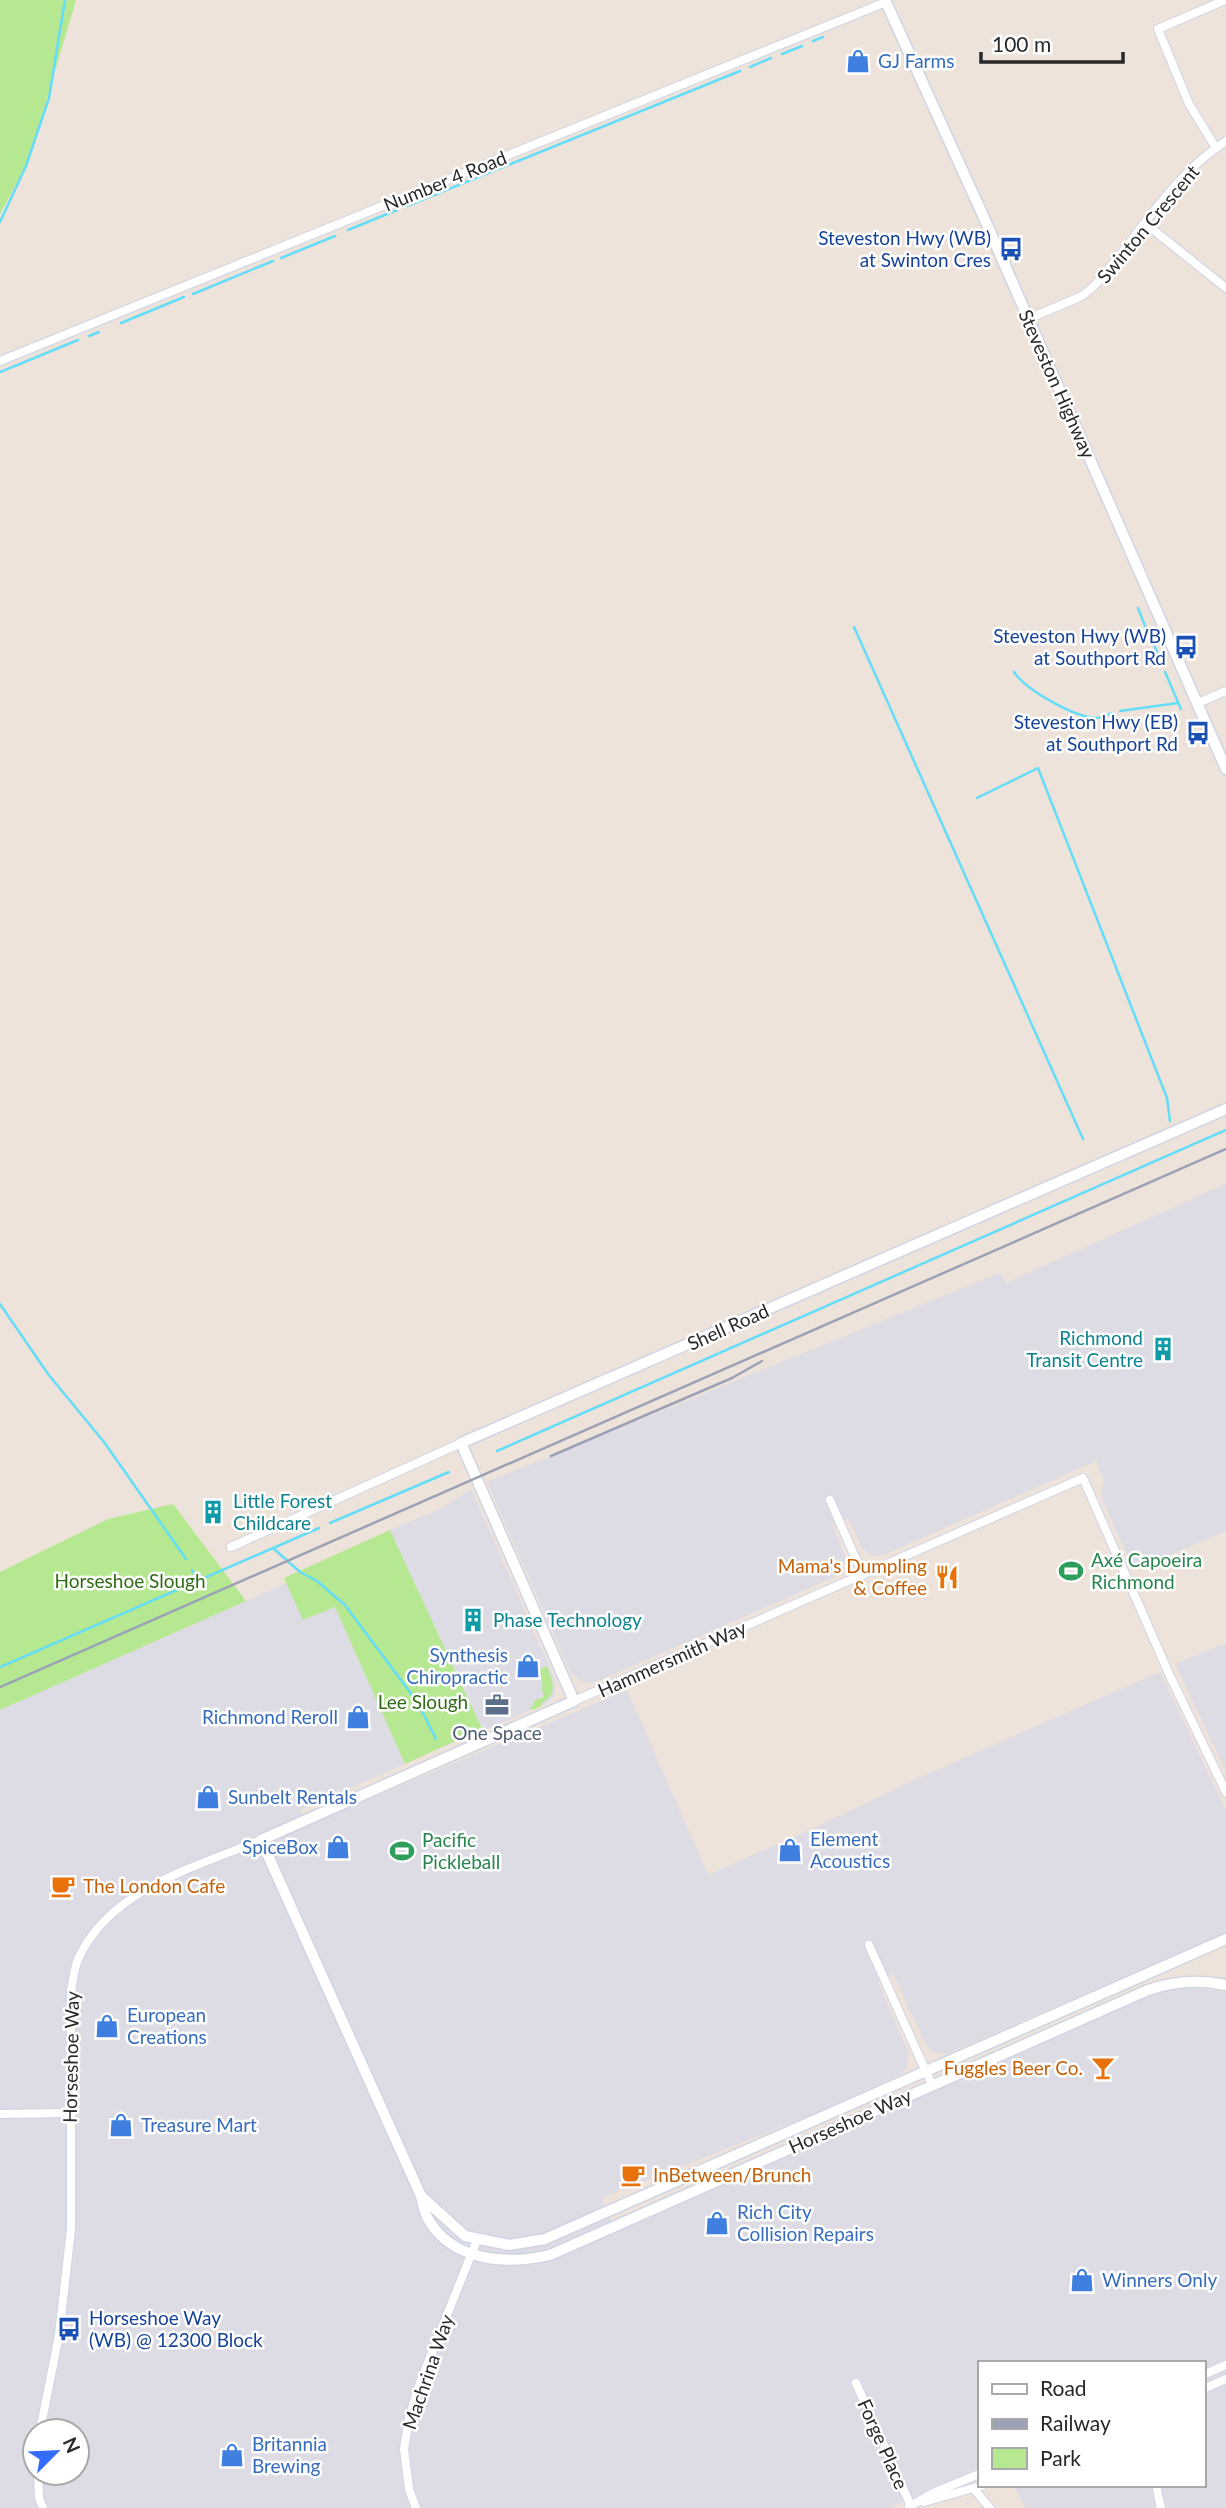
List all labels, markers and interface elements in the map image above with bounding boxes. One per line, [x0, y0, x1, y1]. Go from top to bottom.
scale bar [981, 21, 1123, 65]
text: 100 m [992, 31, 1051, 56]
shop icon: GJ Farms [844, 47, 872, 75]
place label: GJ Farms [878, 49, 954, 72]
street label: Number 4 Road [380, 145, 510, 216]
street label: Swinton Crescent [1092, 160, 1204, 287]
place label: Steveston Hwy (WB) at Swinton Cres [818, 226, 991, 271]
bus stop icon: Steveston Hwy (WB) at Swinton Cres [997, 235, 1025, 263]
street label: Steveston Highway [1014, 306, 1101, 462]
place label: Steveston Hwy (WB) at Southport Rd [993, 624, 1166, 669]
bus stop icon: Steveston Hwy (WB) at Southport Rd [1172, 633, 1200, 661]
place label: Steveston Hwy (EB) at Southport Rd [1014, 710, 1178, 755]
bus stop icon: Steveston Hwy (EB) at Southport Rd [1184, 719, 1212, 747]
street label: Shell Road [683, 1298, 772, 1355]
place label: Richmond Transit Centre [1026, 1326, 1143, 1371]
building icon: Richmond Transit Centre [1149, 1335, 1177, 1363]
place label: Little Forest Childcare [233, 1489, 332, 1534]
building icon: Little Forest Childcare [199, 1498, 227, 1526]
place label: Axé Capoeira Richmond [1091, 1548, 1202, 1593]
place label: Mama's Dumpling & Coffee [778, 1554, 927, 1599]
sports icon: Axé Capoeira Richmond [1057, 1557, 1085, 1585]
restaurant icon: Mama's Dumpling & Coffee [933, 1563, 961, 1591]
park label: Horseshoe Slough [54, 1569, 206, 1592]
building icon: Phase Technology [459, 1606, 487, 1634]
place label: Phase Technology [493, 1608, 642, 1631]
street label: Hammersmith Way [594, 1615, 750, 1702]
place label: Synthesis Chiropractic [406, 1643, 508, 1688]
shop icon: Synthesis Chiropractic [514, 1652, 542, 1680]
park label: Lee Slough [378, 1690, 468, 1713]
office icon: One Space [483, 1691, 511, 1719]
shop icon: Richmond Reroll [344, 1703, 372, 1731]
place label: Richmond Reroll [202, 1705, 338, 1728]
place label: One Space [452, 1721, 542, 1744]
shop icon: Sunbelt Rentals [194, 1783, 222, 1811]
place label: Sunbelt Rentals [228, 1785, 357, 1808]
place label: Element Acoustics [810, 1827, 890, 1872]
place label: Pacific Pickleball [422, 1828, 500, 1873]
shop icon: SpiceBox [324, 1833, 352, 1861]
place label: SpiceBox [242, 1835, 319, 1858]
shop icon: Element Acoustics [776, 1836, 804, 1864]
sports icon: Pacific Pickleball [388, 1837, 416, 1865]
cafe icon: The London Cafe [49, 1872, 77, 1900]
place label: The London Cafe [83, 1874, 225, 1897]
street label: Horseshoe Way [58, 1991, 83, 2123]
place label: European Creations [127, 2003, 207, 2048]
shop icon: European Creations [93, 2012, 121, 2040]
bar icon: Fuggles Beer Co. [1089, 2054, 1117, 2082]
place label: Fuggles Beer Co. [944, 2056, 1083, 2079]
street label: Horseshoe Way [785, 2083, 915, 2158]
shop icon: Treasure Mart [107, 2111, 135, 2139]
place label: Treasure Mart [141, 2113, 257, 2136]
cafe icon: InBetween/Brunch [619, 2161, 647, 2189]
place label: InBetween/Brunch [653, 2163, 811, 2186]
place label: Rich City Collision Repairs [737, 2200, 874, 2245]
shop icon: Rich City Collision Repairs [703, 2209, 731, 2237]
shop icon: Winners Only [1068, 2266, 1096, 2294]
place label: Winners Only [1102, 2268, 1217, 2291]
place label: Horseshoe Way (WB) @ 12300 Block [89, 2306, 263, 2351]
street label: Machrina Way [397, 2311, 458, 2432]
bus stop icon: Horseshoe Way (WB) @ 12300 Block [55, 2315, 83, 2343]
legend [978, 2361, 1205, 2487]
text: Road [1040, 2375, 1087, 2400]
street label: Forge Place [853, 2395, 914, 2492]
text: Railway [1040, 2410, 1111, 2435]
north arrow [21, 2417, 91, 2487]
place label: Britannia Brewing [252, 2432, 327, 2477]
text: N [59, 2434, 85, 2456]
shop icon: Britannia Brewing [218, 2441, 246, 2469]
text: Park [1040, 2445, 1081, 2470]

